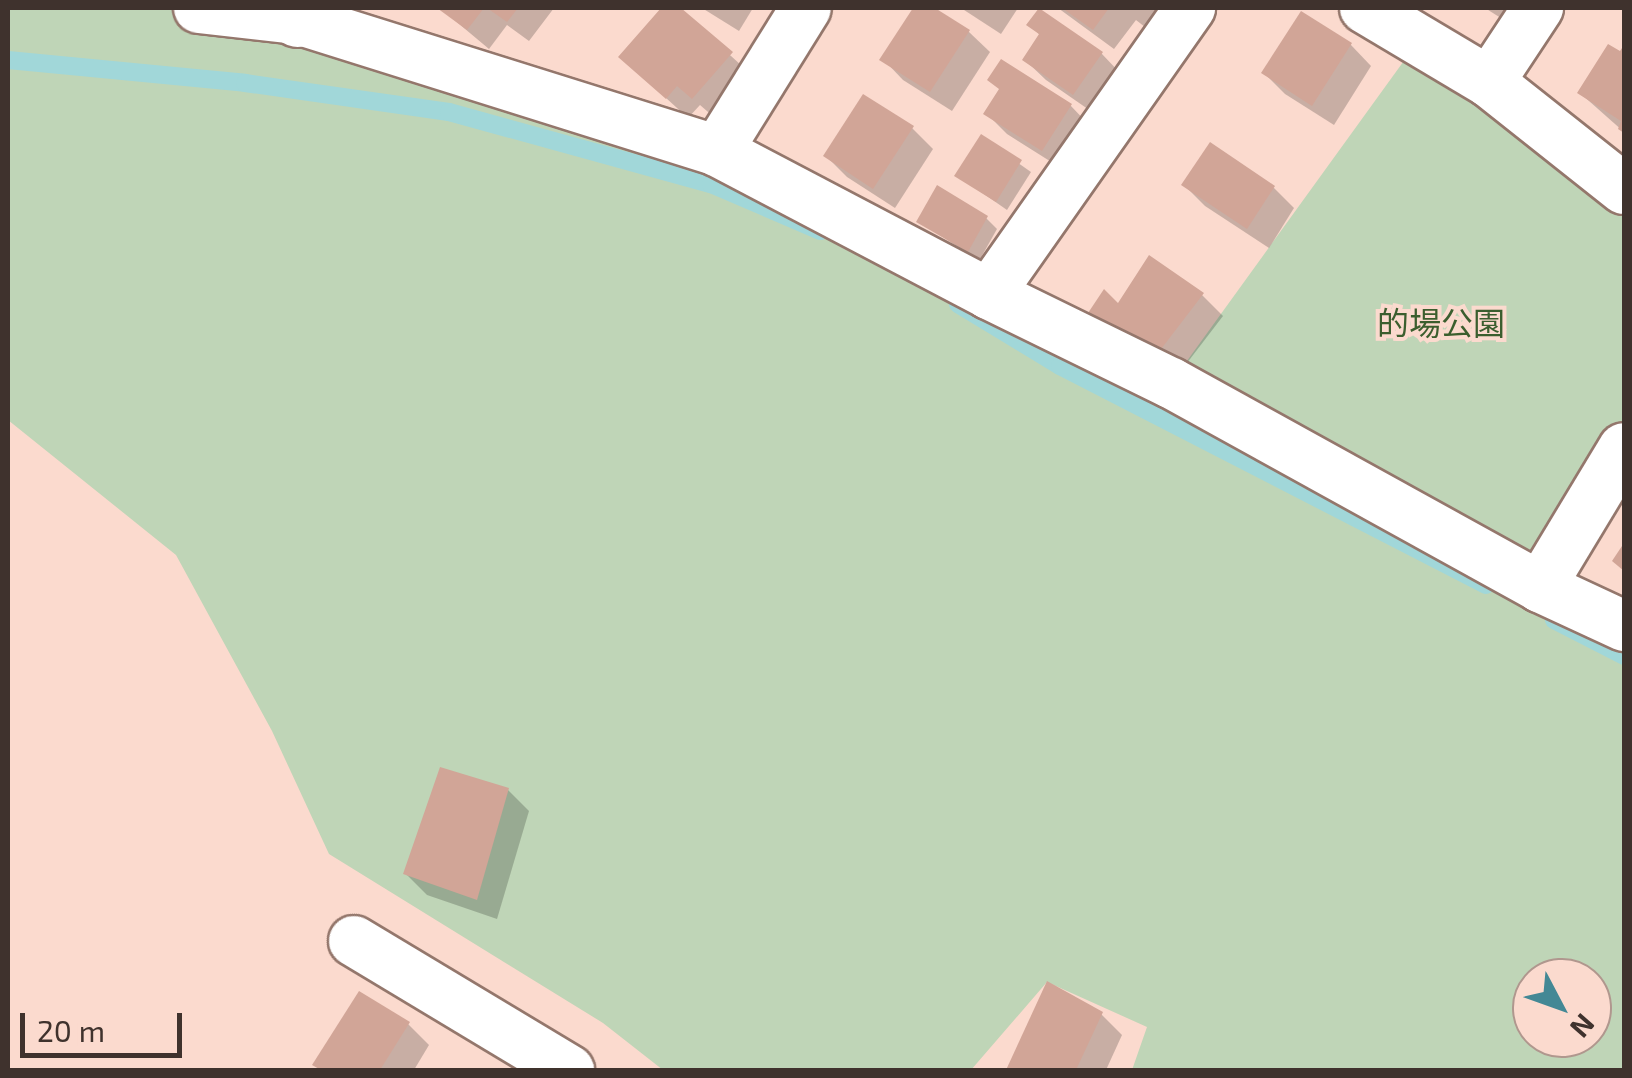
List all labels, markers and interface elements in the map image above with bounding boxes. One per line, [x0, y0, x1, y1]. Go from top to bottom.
park label: 的場公園 [1377, 303, 1505, 341]
north arrow [1512, 958, 1612, 1058]
scale bar [25, 993, 188, 1055]
text: N [1564, 1008, 1603, 1045]
text: 20 m [37, 1012, 105, 1048]

